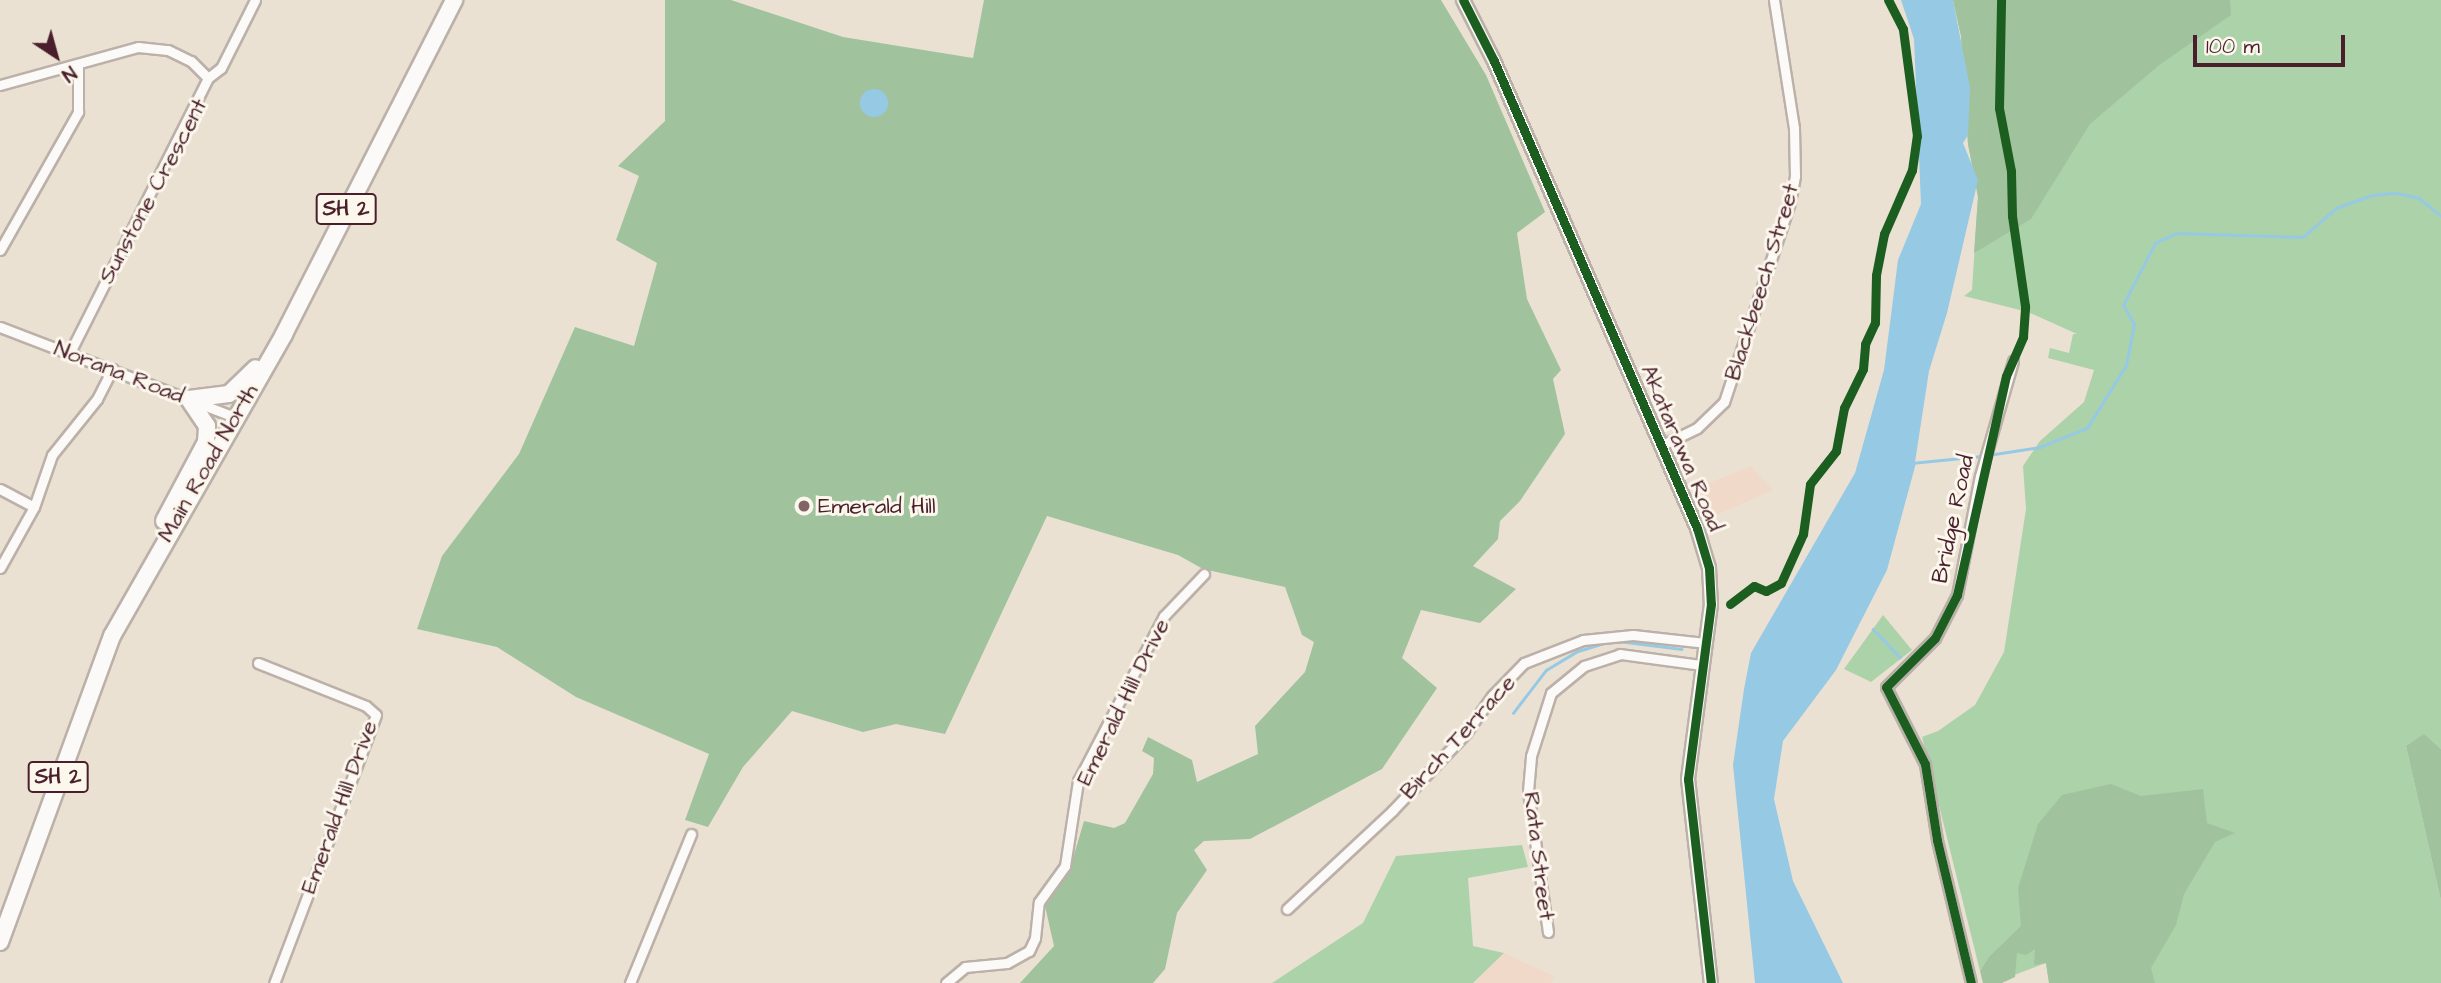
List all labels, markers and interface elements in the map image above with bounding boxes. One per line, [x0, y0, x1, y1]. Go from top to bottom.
north arrow [21, 21, 91, 91]
scale bar [2196, 21, 2348, 65]
text: 100 m [2206, 32, 2260, 61]
text: N [56, 59, 81, 88]
street label: Sunstone Crescent [93, 94, 213, 288]
street label: Blackbeech Street [1719, 180, 1805, 384]
road number: SH 2 [314, 192, 378, 227]
street label: Norana Road [50, 335, 188, 409]
street label: Akatarawa Road [1634, 361, 1730, 535]
street label: Main Road North [152, 379, 264, 547]
street label: Bridge Road [1926, 452, 1980, 586]
place label: Emerald Hill [818, 492, 936, 520]
marker: Emerald Hill [796, 498, 812, 514]
street label: Emerald Hill Drive [1071, 614, 1175, 790]
street label: Birch Terrace [1395, 669, 1521, 805]
street label: Emerald Hill Drive [295, 717, 383, 897]
road number: SH 2 [27, 760, 90, 794]
street label: Rata Street [1517, 790, 1561, 922]

